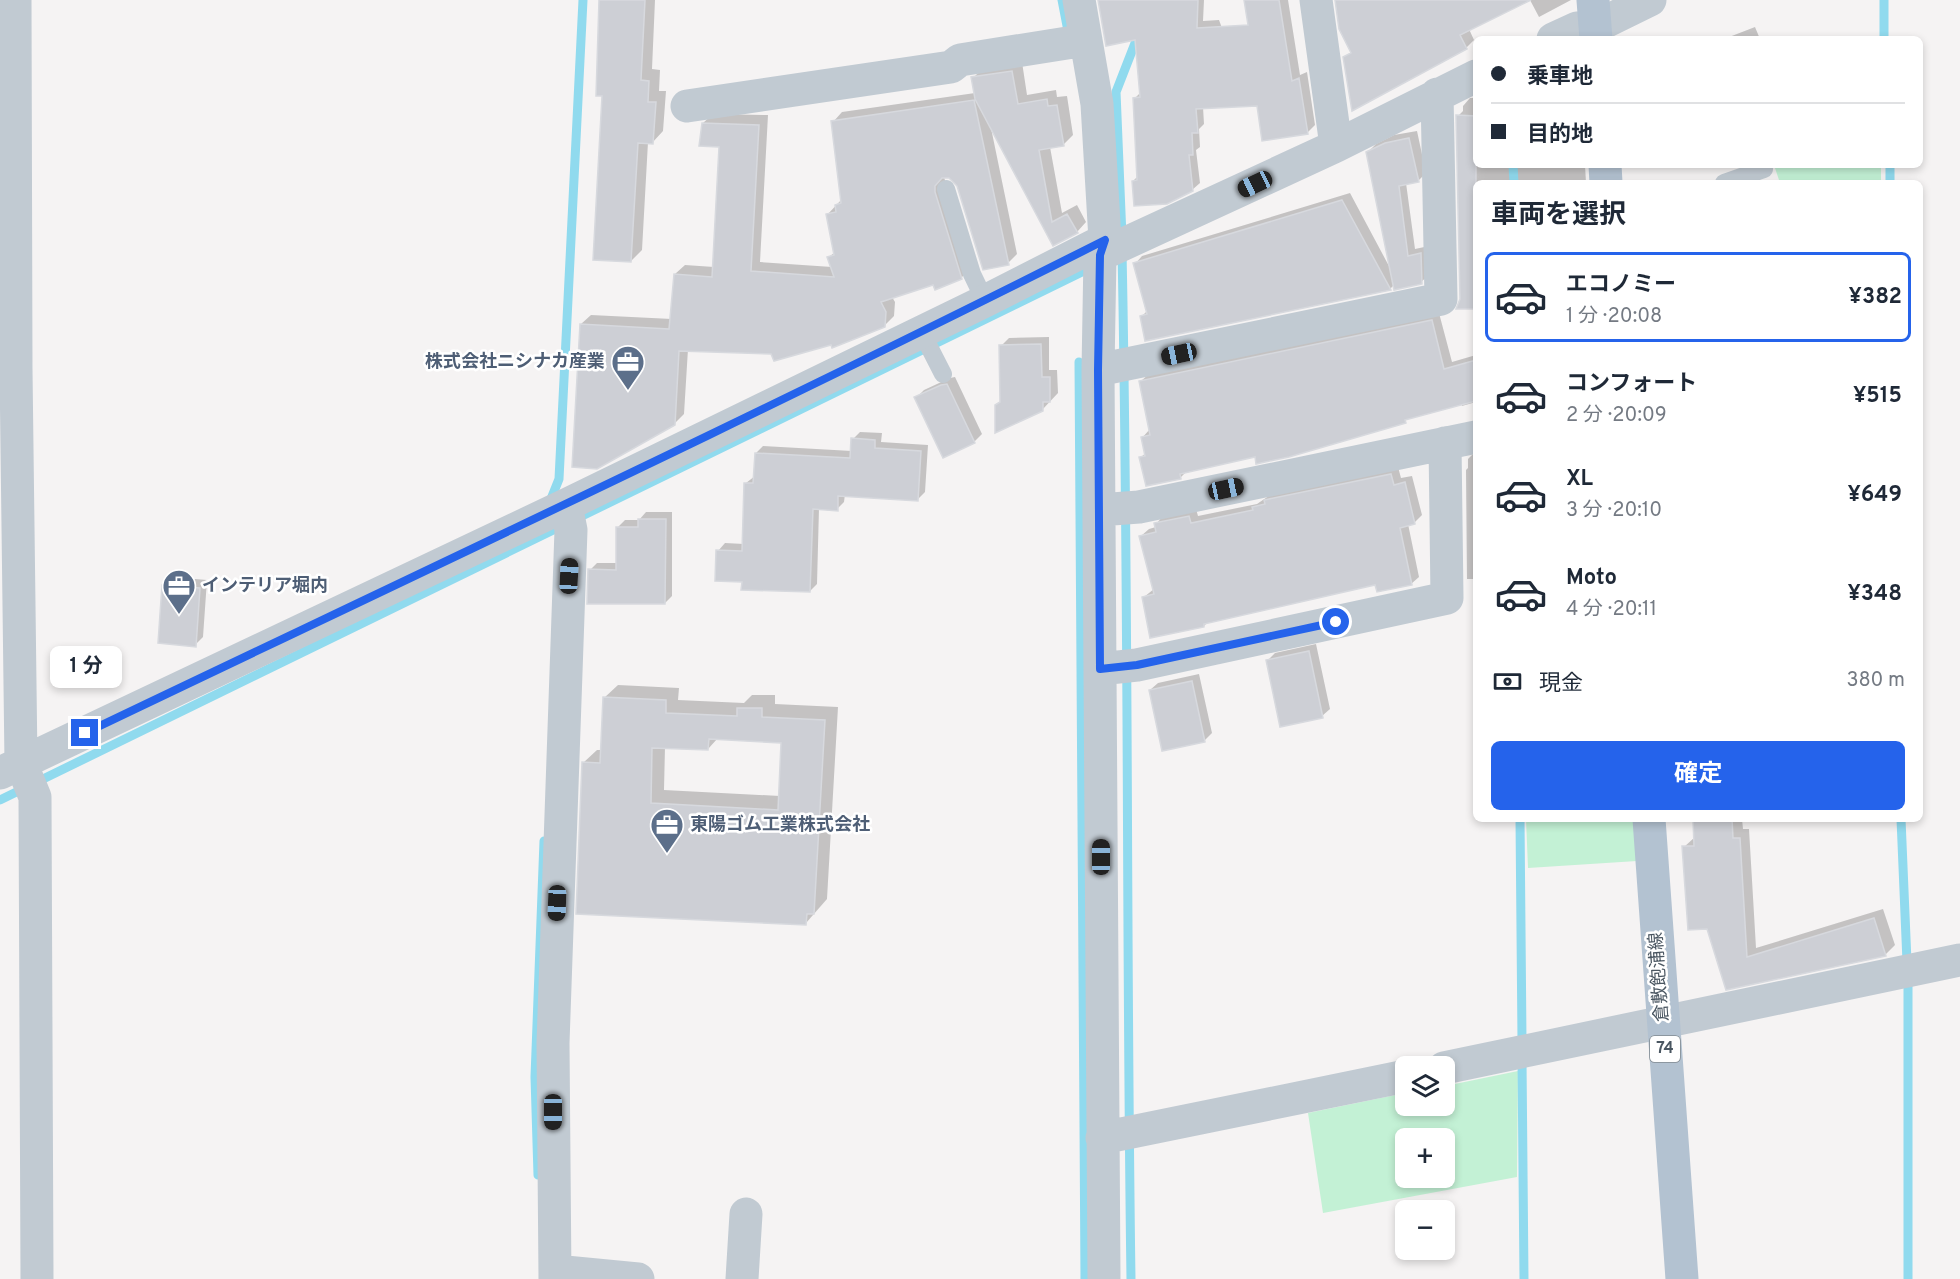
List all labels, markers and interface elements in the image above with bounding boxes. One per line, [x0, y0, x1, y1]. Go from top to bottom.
text: 乗車地 [1527, 64, 1593, 91]
text: 目的地 [1527, 122, 1593, 149]
car [1235, 168, 1275, 200]
text: 車両を選択 [1491, 199, 1626, 233]
icon: car [1494, 270, 1548, 324]
text: エコノミー [1566, 272, 1676, 299]
text: ¥382 [1849, 284, 1902, 311]
text: 1 分 · 20:08 [1566, 304, 1662, 330]
car [1160, 341, 1198, 367]
office icon: 株式会社ニシナカ産業 [610, 344, 646, 391]
place label: 株式会社ニシナカ産業 [425, 351, 605, 374]
icon: car [1494, 369, 1548, 423]
text: コンフォート [1566, 371, 1697, 398]
text: ¥515 [1853, 383, 1902, 410]
text: 2 分 · 20:09 [1566, 403, 1667, 429]
text: XL [1566, 466, 1593, 493]
icon: car [1494, 468, 1548, 522]
car [1207, 476, 1245, 502]
text: ¥649 [1847, 482, 1902, 509]
text: 3 分 · 20:10 [1566, 498, 1662, 524]
car [559, 558, 579, 594]
text: Moto [1566, 565, 1617, 592]
icon: car [1494, 567, 1548, 621]
office icon: インテリア堀内 [161, 568, 197, 615]
place label: インテリア堀内 [202, 575, 328, 598]
text: ¥348 [1847, 581, 1902, 608]
text: 4 分 · 20:11 [1566, 597, 1657, 623]
route start [1322, 608, 1349, 635]
callout: 1 分 [49, 646, 121, 688]
text: 1 分 [70, 654, 103, 680]
icon: cash [1491, 665, 1524, 698]
text: 380 m [1846, 668, 1905, 694]
text: 現金 [1539, 671, 1583, 698]
route end [71, 719, 98, 746]
button: 確定 [1491, 741, 1905, 810]
office icon: 東陽ゴム工業株式会社 [649, 807, 685, 854]
place label: 東陽ゴム工業株式会社 [690, 814, 870, 837]
car [1092, 839, 1110, 875]
car [547, 885, 567, 921]
street label: 倉敷飽浦線 [1645, 931, 1675, 1023]
road number: 74 [1650, 1036, 1680, 1062]
map controls [1395, 1056, 1455, 1260]
button: layers [1395, 1056, 1455, 1116]
car [544, 1094, 562, 1130]
button: + [1395, 1128, 1455, 1188]
button: − [1395, 1200, 1455, 1260]

